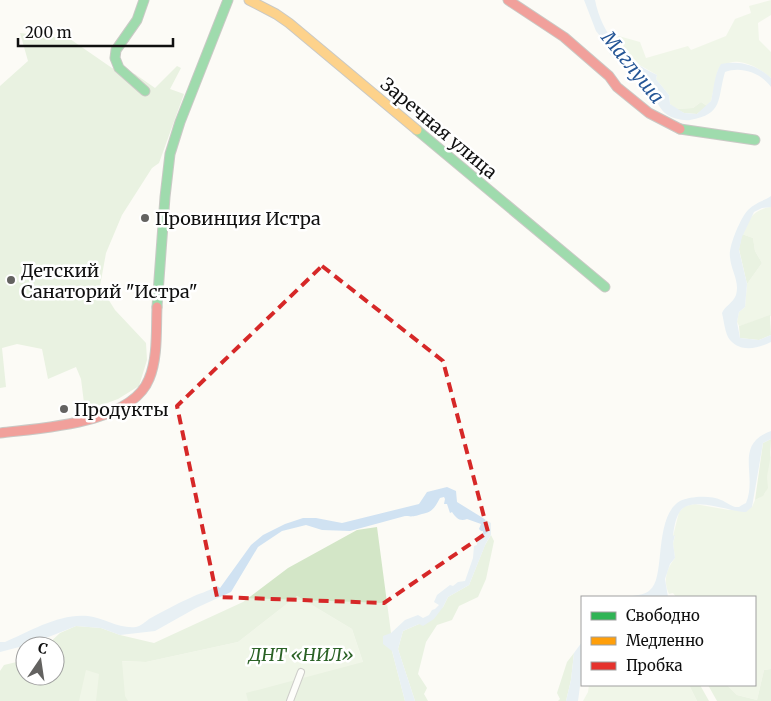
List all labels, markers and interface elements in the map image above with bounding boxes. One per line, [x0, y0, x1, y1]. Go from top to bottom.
scale bar [18, 15, 172, 47]
text: 200 m [25, 23, 72, 42]
water label: Маглуша [596, 25, 670, 108]
street label: Заречная улица [376, 73, 502, 184]
place label: Провинция Истра [155, 207, 321, 230]
marker: Провинция Истра [139, 212, 151, 224]
place label: Детский Санаторий "Истра" [21, 259, 198, 303]
marker: Детский Санаторий "Истра" [5, 274, 17, 286]
place label: Продукты [74, 398, 169, 421]
marker: Продукты [58, 403, 70, 415]
legend [581, 596, 756, 686]
text: Свободно [626, 606, 700, 625]
text: Медленно [626, 631, 704, 650]
north arrow [15, 636, 65, 686]
text: С [36, 639, 49, 658]
park label: ДНТ «НИЛ» [246, 643, 354, 666]
text: Пробка [626, 656, 683, 675]

